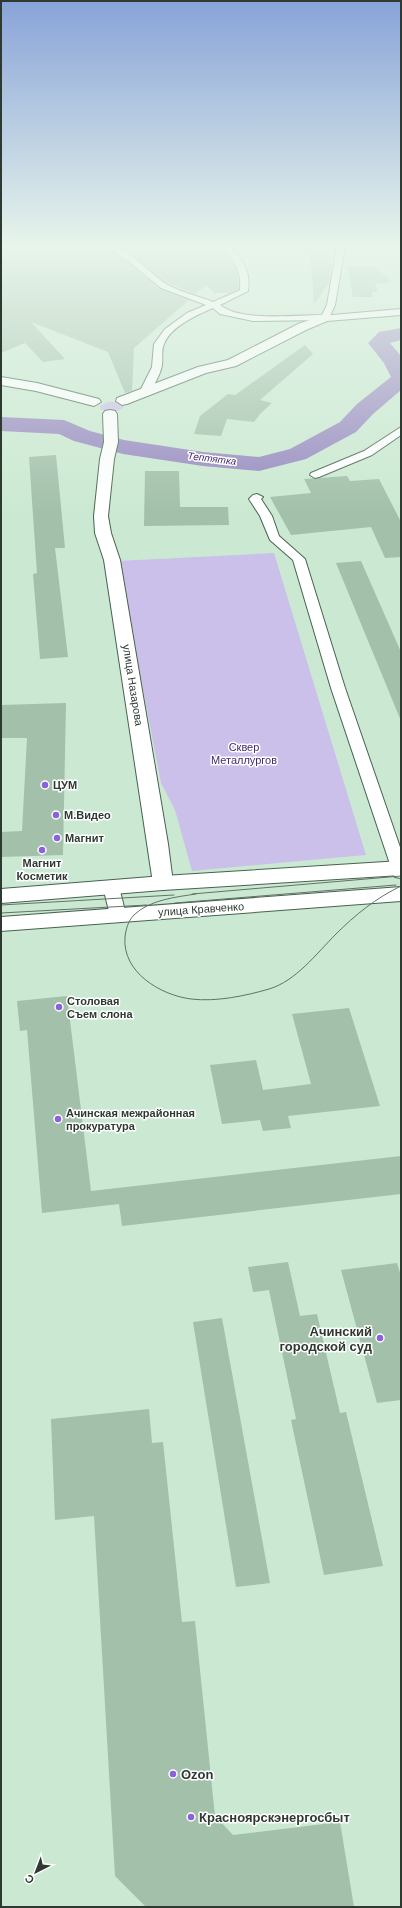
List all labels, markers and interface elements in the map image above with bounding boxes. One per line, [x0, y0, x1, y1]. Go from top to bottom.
water label: Тептятка [187, 450, 237, 467]
street label: улица Назарова [121, 643, 146, 728]
park label: Сквер Металлургов [211, 741, 277, 766]
place label: ЦУМ [53, 779, 77, 791]
marker: ЦУМ [40, 780, 50, 790]
place label: М.Видео [64, 809, 111, 821]
marker: М.Видео [51, 810, 61, 820]
place label: Магнит [65, 832, 104, 844]
marker: Магнит [52, 833, 62, 843]
marker: Магнит Косметик [37, 845, 47, 855]
place label: Магнит Косметик [16, 857, 68, 882]
street label: улица Кравченко [158, 900, 244, 918]
place label: Столовая Съем слона [67, 995, 133, 1020]
marker: Столовая Съем слона [54, 1002, 64, 1012]
place label: Ачинская межрайонная прокуратура [66, 1107, 195, 1132]
marker: Ачинская межрайонная прокуратура [53, 1114, 63, 1124]
place label: Ачинский городской суд [280, 1324, 373, 1354]
marker: Ачинский городской суд [375, 1333, 385, 1343]
place label: Ozon [181, 1767, 214, 1782]
marker: Ozon [168, 1769, 178, 1779]
place label: Красноярскэнергосбыт [199, 1810, 350, 1825]
marker: Красноярскэнергосбыт [186, 1812, 196, 1822]
north arrow [16, 1852, 56, 1892]
text: С [22, 1872, 36, 1887]

